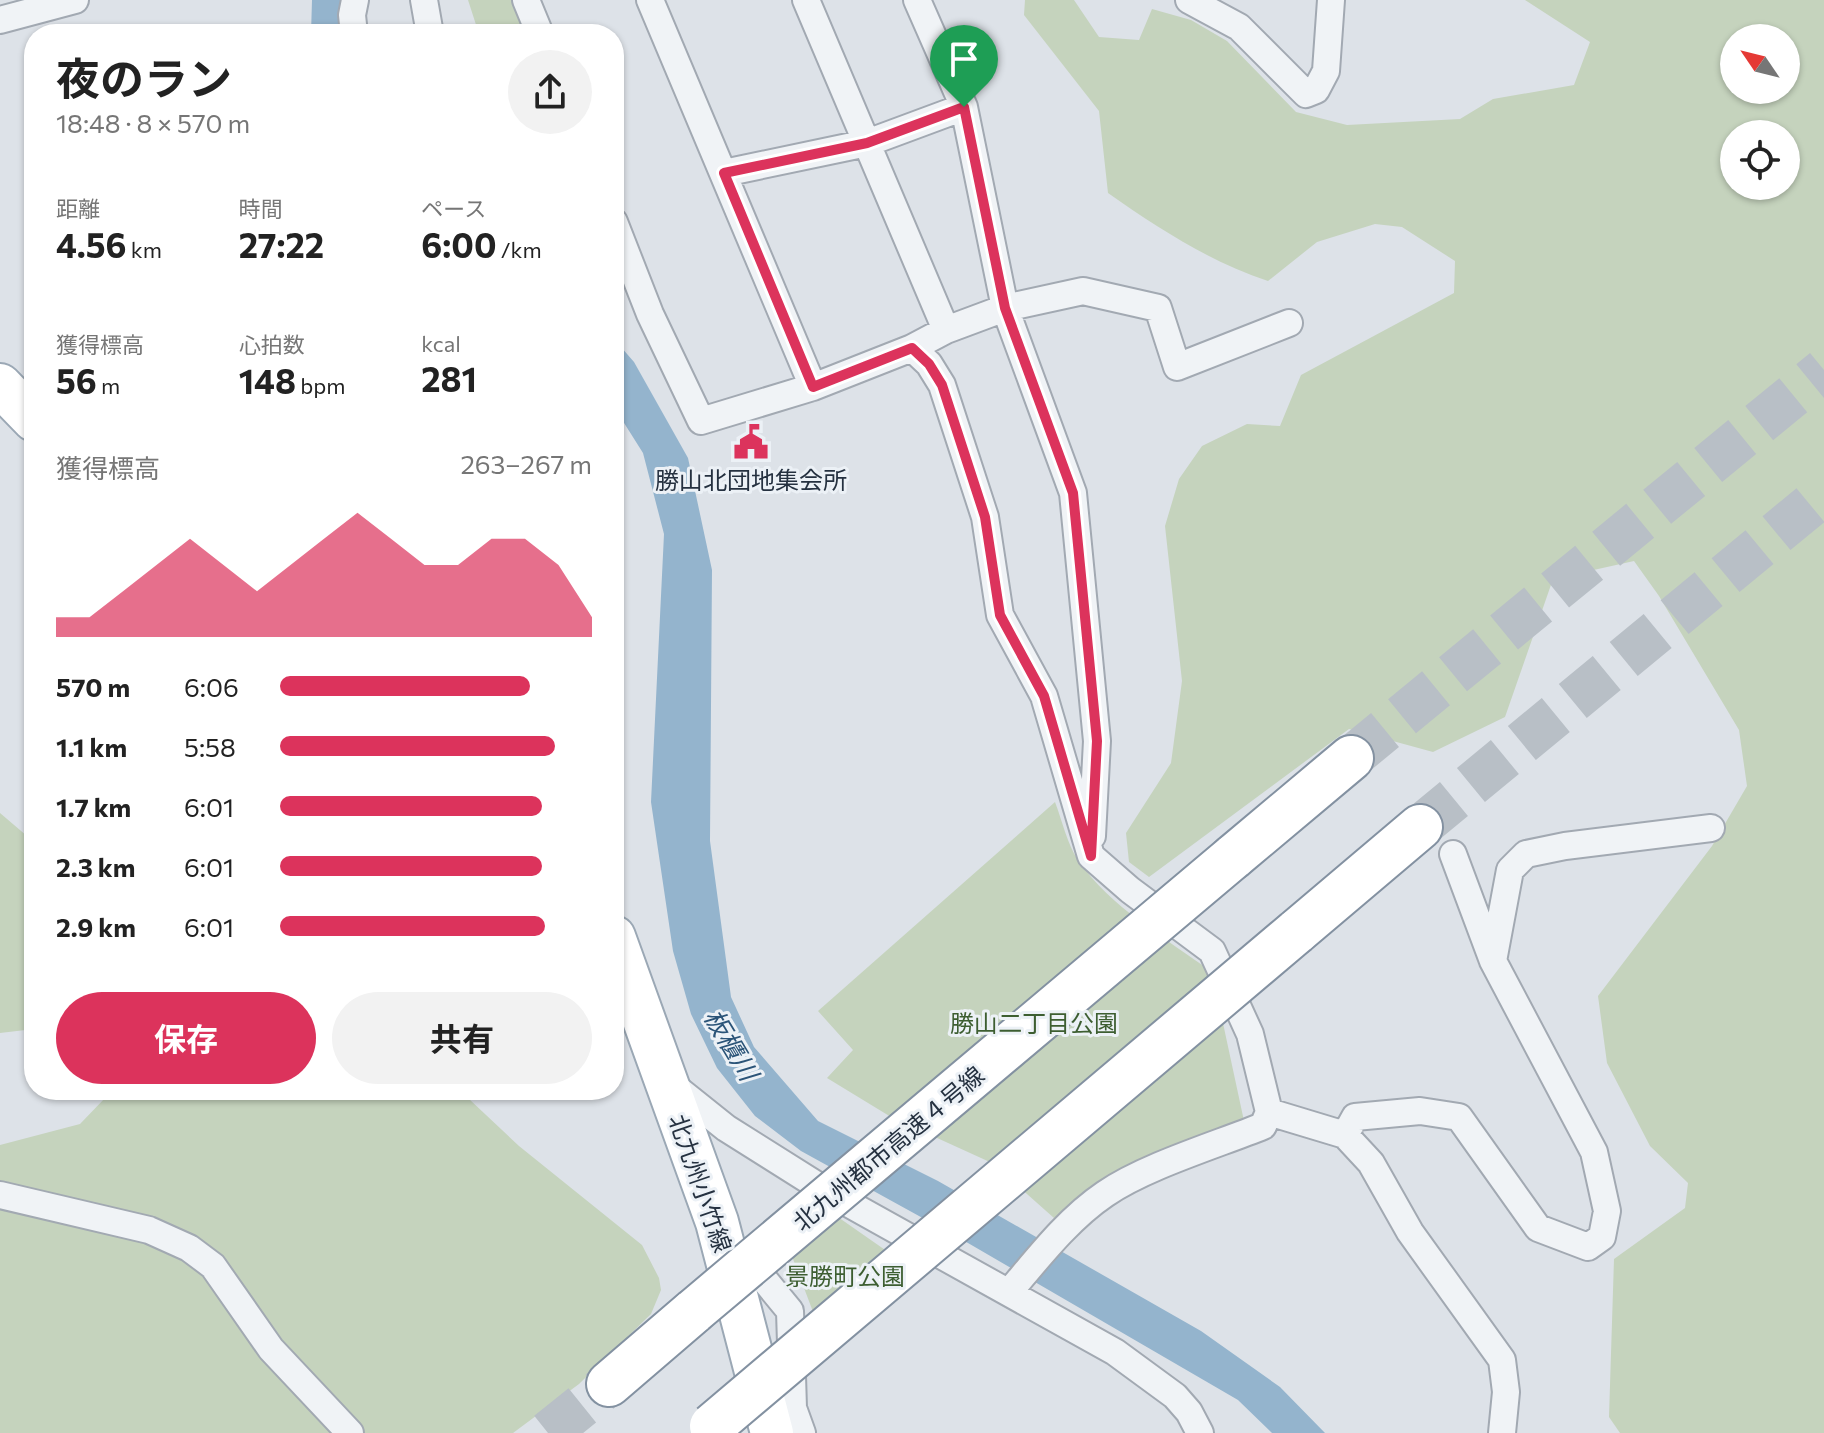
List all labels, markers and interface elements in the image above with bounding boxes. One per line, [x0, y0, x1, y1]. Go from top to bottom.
north arrow [1720, 24, 1800, 104]
map controls [1720, 24, 1800, 200]
pin [930, 25, 998, 107]
icon: arrive [942, 37, 986, 81]
text: 夜のラン [56, 50, 232, 104]
button: share [508, 50, 592, 134]
text: 18:48 · 8 × 570 m [56, 107, 250, 138]
button: locate [1720, 120, 1800, 200]
text: 距離 [56, 195, 100, 222]
text: 時間 [239, 195, 283, 222]
text: ペース [421, 195, 486, 222]
text: 4.56 [56, 223, 127, 265]
text: 27:22 [239, 223, 324, 265]
text: 6:00 [421, 223, 497, 265]
text: km [127, 236, 162, 263]
text: /km [497, 236, 542, 263]
text: kcal [421, 330, 461, 357]
text: 獲得標高 [56, 331, 144, 358]
text: 心拍数 [239, 331, 305, 358]
text: 281 [421, 357, 477, 399]
text: 56 [56, 359, 97, 401]
text: 148 [239, 359, 296, 401]
text: m [97, 372, 120, 399]
text: bpm [296, 372, 345, 399]
public building icon: 勝山北団地集会所 [732, 423, 770, 461]
text: 263–267 m [460, 448, 592, 479]
text: 獲得標高 [56, 452, 160, 483]
place label: 勝山北団地集会所 [655, 465, 847, 494]
text: 570 m [56, 671, 130, 702]
text: 6:06 [184, 671, 239, 702]
text: 1.1 km [56, 731, 127, 762]
text: 5:58 [184, 731, 236, 762]
text: 1.7 km [56, 791, 131, 822]
text: 6:01 [184, 791, 234, 822]
text: 2.3 km [56, 851, 135, 882]
text: 6:01 [184, 851, 234, 882]
text: 2.9 km [56, 911, 136, 942]
text: 6:01 [184, 911, 234, 942]
button: 保存 [56, 992, 316, 1084]
button: 共有 [332, 992, 592, 1084]
water label: 板櫃川 [699, 1003, 767, 1088]
park label: 勝山二丁目公園 [950, 1008, 1118, 1037]
street label: 北九州都市高速４号線 [787, 1060, 989, 1236]
street label: 北九州小竹線 [664, 1110, 738, 1256]
park label: 景勝町公園 [785, 1261, 905, 1290]

